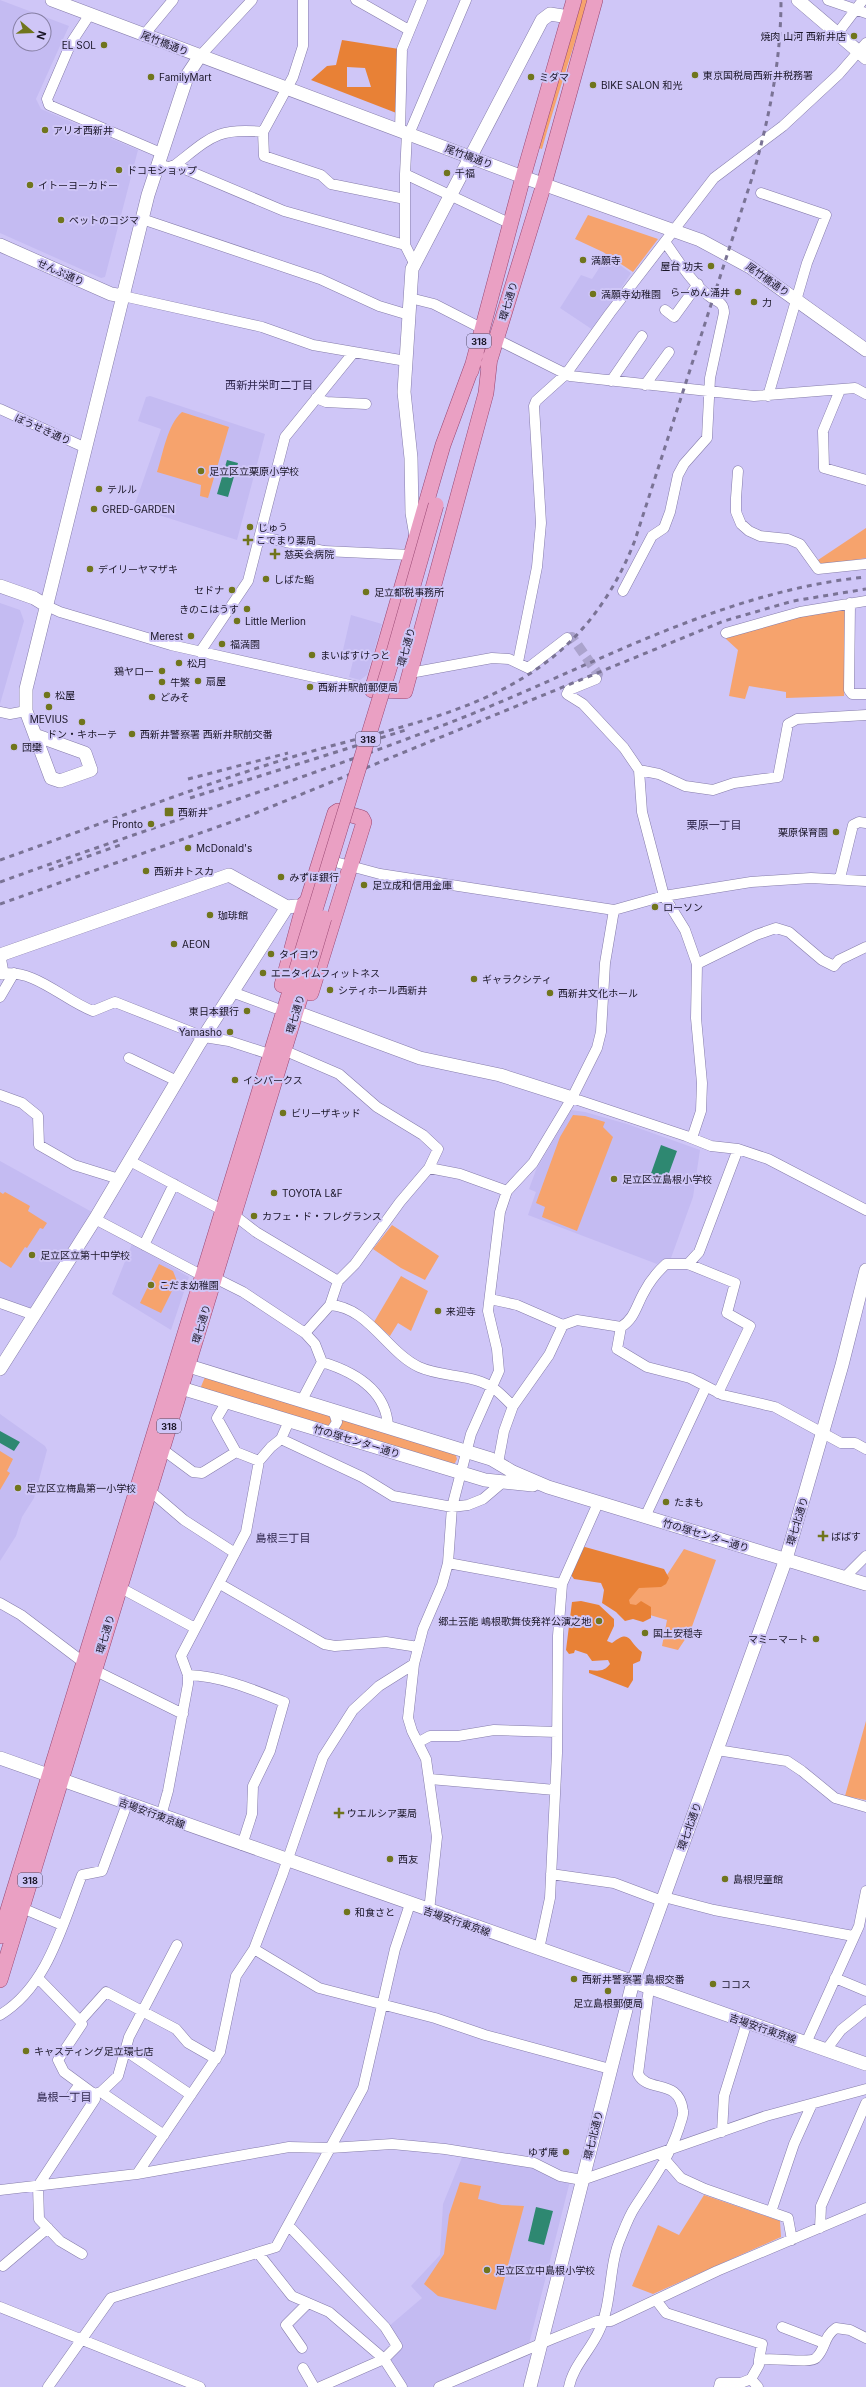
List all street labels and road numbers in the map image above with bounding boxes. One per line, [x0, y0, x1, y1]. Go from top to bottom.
street label: 尾竹橋通り [140, 28, 190, 58]
street label: 尾竹橋通り [443, 142, 495, 170]
street label: せんぷ通り [36, 256, 86, 288]
street label: 尾竹橋通り [744, 260, 792, 298]
street label: 環七通り [496, 280, 520, 322]
road number: 318 [467, 334, 491, 348]
street label: ぼうせき通り [13, 411, 73, 447]
street label: 環七通り [395, 626, 417, 668]
road number: 318 [356, 732, 380, 746]
street label: 環七通り [283, 993, 307, 1035]
street label: 環七通り [189, 1303, 213, 1345]
road number: 318 [157, 1419, 181, 1433]
street label: 竹の塚センター通り [312, 1422, 402, 1460]
street label: 環七北通り [784, 1495, 810, 1547]
street label: 竹の塚センター通り [661, 1516, 751, 1554]
street label: 環七通り [93, 1613, 117, 1655]
street label: 吉場安行東京線 [117, 1795, 187, 1831]
street label: 環七北通り [675, 1800, 703, 1852]
road number: 318 [18, 1873, 42, 1887]
street label: 吉場安行東京線 [422, 1904, 492, 1938]
street label: 吉場安行東京線 [728, 2011, 798, 2045]
street label: 環七北通り [581, 2109, 605, 2161]

